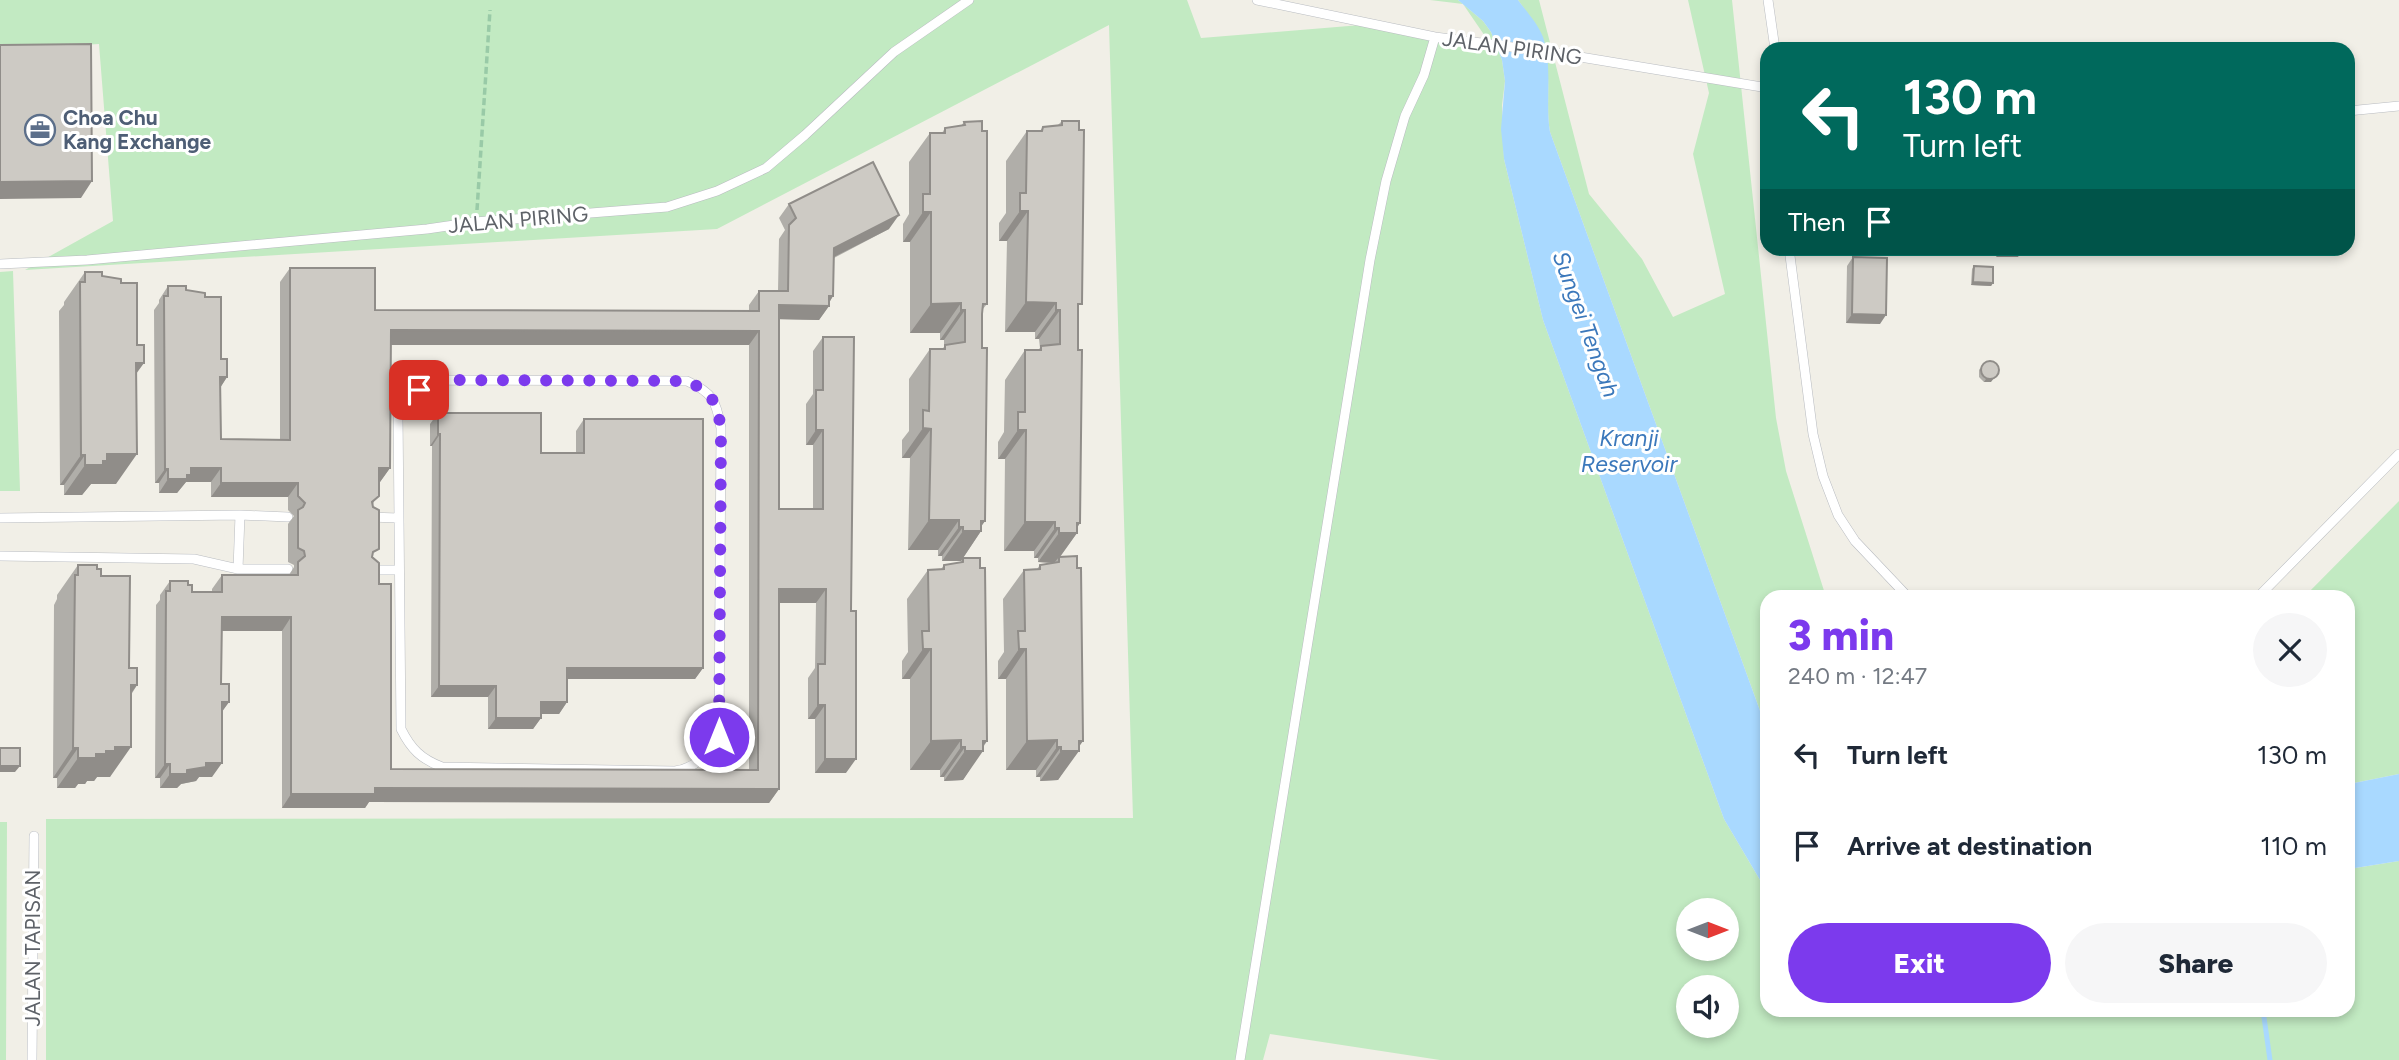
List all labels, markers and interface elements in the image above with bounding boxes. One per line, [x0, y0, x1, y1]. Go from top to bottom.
street label: JALAN PIRING [1441, 25, 1583, 70]
text: 130 m [1903, 67, 2037, 126]
icon: left [1788, 70, 1879, 161]
place label: Choa Chu Kang Exchange [63, 105, 212, 154]
office icon: Choa Chu Kang Exchange [23, 113, 57, 147]
text: Turn left [1903, 127, 2022, 165]
street label: JALAN PIRING [447, 201, 589, 238]
icon: arrive [1860, 203, 1898, 241]
text: Then [1788, 206, 1846, 238]
water label: Sungei Tengah [1547, 247, 1625, 401]
pin [389, 360, 449, 420]
icon: arrive [400, 371, 438, 409]
water label: Kranji Reservoir [1581, 424, 1678, 478]
text: 3 min [1788, 610, 1894, 661]
button: close [2253, 613, 2327, 687]
text: 240 m · 12:47 [1788, 662, 1927, 690]
position arrow [682, 700, 756, 774]
icon: left [1788, 736, 1826, 774]
text: Turn left [1847, 739, 1948, 771]
text: 130 m [2257, 739, 2327, 771]
icon: arrive [1788, 827, 1826, 865]
text: Arrive at destination [1847, 830, 2092, 862]
text: 110 m [2260, 830, 2327, 862]
street label: JALAN TAPISAN [20, 869, 45, 1027]
north arrow [1676, 898, 1740, 961]
map controls [1676, 898, 1739, 1038]
button: Exit [1788, 923, 2051, 1003]
button: Share [2065, 923, 2327, 1003]
button: sound [1676, 975, 1739, 1038]

